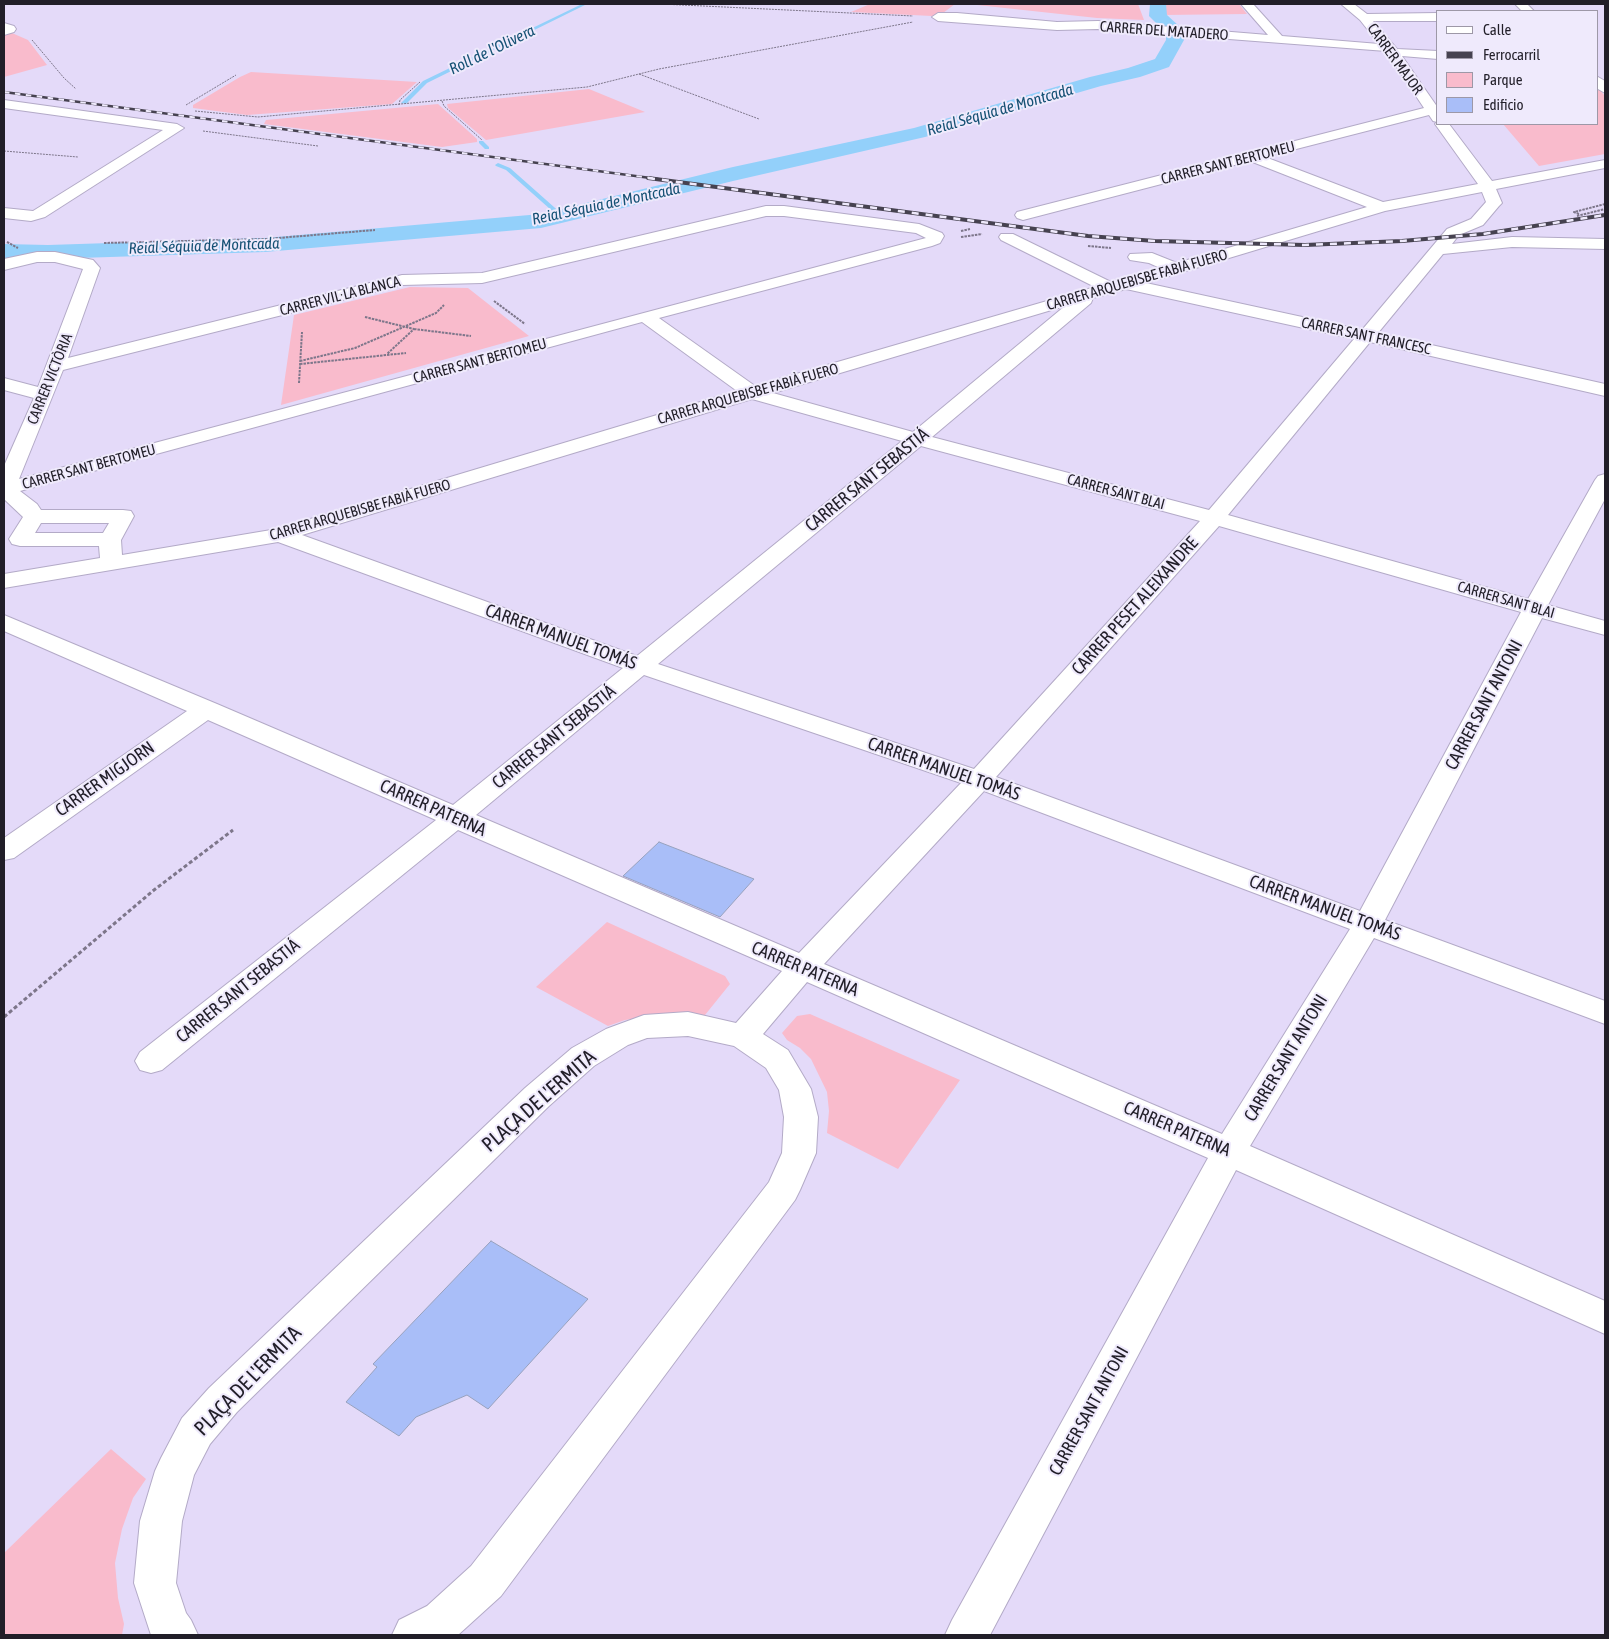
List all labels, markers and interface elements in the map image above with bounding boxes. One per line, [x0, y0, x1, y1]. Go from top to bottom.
legend [1436, 10, 1599, 125]
street label: CARRER DEL MATADERO [1099, 18, 1229, 44]
street label: CARRER MAJOR [1363, 20, 1427, 98]
water label: Roll de l'Olivera [446, 21, 538, 79]
text: Calle [1483, 21, 1511, 38]
text: Ferrocarril [1483, 46, 1540, 63]
text: Parque [1483, 71, 1523, 88]
water label: Reial Séquia de Montcada [925, 80, 1075, 140]
text: Edificio [1483, 96, 1524, 113]
street label: CARRER SANT BERTOMEU [1159, 138, 1297, 188]
water label: Reial Séquia de Montcada [530, 179, 682, 229]
water label: Reial Séquia de Montcada [128, 234, 280, 258]
street label: CARRER ARQUEBISBE FABIÀ FUERO [1044, 246, 1230, 314]
street label: CARRER VIL·LA BLANCA [278, 272, 402, 320]
street label: CARRER SANT FRANCESC [1300, 313, 1432, 359]
street label: CARRER VICTÒRIA [24, 331, 76, 427]
street label: CARRER SANT BERTOMEU [411, 335, 549, 387]
street label: CARRER ARQUEBISBE FABIÀ FUERO [655, 360, 841, 428]
street label: CARRER SANT SEBASTIÁ [801, 424, 933, 536]
street label: CARRER SANT BERTOMEU [20, 441, 158, 493]
street label: CARRER SANT BLAI [1065, 470, 1167, 514]
street label: CARRER ARQUEBISBE FABIÀ FUERO [267, 476, 453, 544]
street label: CARRER PESET ALEIXANDRE [1067, 532, 1203, 680]
street label: CARRER SANT BLAI [1455, 578, 1557, 622]
street label: CARRER MANUEL TOMÁS [482, 600, 640, 674]
street label: CARRER SANT ANTONI [1441, 636, 1527, 774]
street label: CARRER SANT SEBASTIÁ [488, 681, 620, 793]
street label: CARRER MANUEL TOMÁS [865, 733, 1023, 805]
street label: CARRER MIGJORN [51, 737, 159, 821]
street label: CARRER PATERNA [376, 775, 490, 841]
street label: CARRER MANUEL TOMÁS [1246, 871, 1404, 945]
street label: CARRER SANT SEBASTIÁ [172, 935, 304, 1047]
street label: CARRER PATERNA [748, 937, 862, 1001]
street label: CARRER SANT ANTONI [1240, 991, 1332, 1125]
street label: PLAÇA DE L'ERMITA [477, 1045, 601, 1157]
street label: CARRER PATERNA [1120, 1097, 1234, 1161]
street label: PLAÇA DE L'ERMITA [189, 1321, 307, 1441]
street label: CARRER SANT ANTONI [1045, 1343, 1133, 1479]

